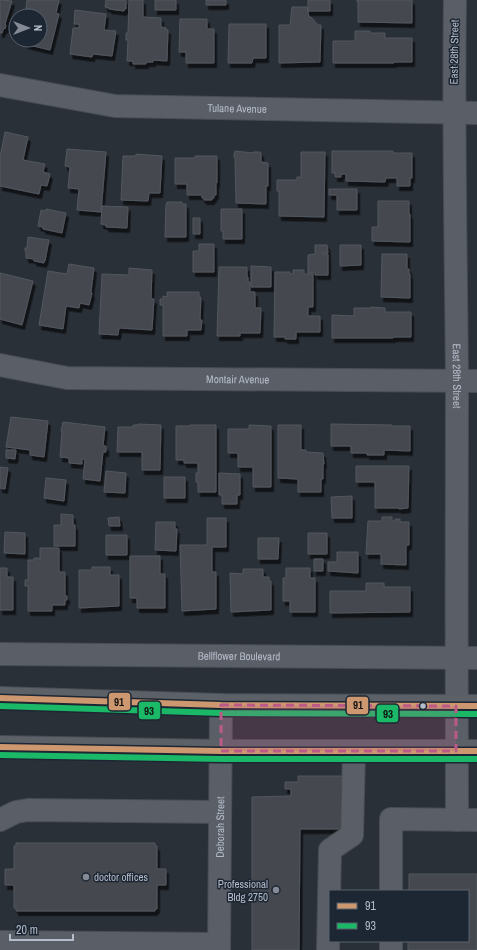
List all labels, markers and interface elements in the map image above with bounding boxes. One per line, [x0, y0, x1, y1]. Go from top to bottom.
north arrow [8, 8, 48, 48]
street label: East 28th Street [446, 19, 462, 84]
text: N [31, 25, 45, 31]
street label: Tulane Avenue [207, 101, 267, 116]
street label: East 28th Street [450, 343, 464, 409]
street label: Montair Avenue [206, 372, 269, 386]
street label: Bellflower Boulevard [198, 649, 280, 663]
line badge: 91 [108, 692, 131, 711]
text: 91 [114, 695, 124, 709]
line badge: 91 [346, 696, 369, 715]
text: 91 [353, 698, 363, 712]
line badge: 93 [138, 701, 161, 720]
unlabelled marker [418, 701, 428, 711]
text: 93 [144, 704, 154, 718]
line badge: 93 [376, 704, 399, 723]
text: 93 [383, 707, 393, 721]
street label: Deborah Street [213, 796, 227, 858]
place label: doctor offices [94, 870, 148, 884]
marker: doctor offices [81, 872, 91, 882]
place label: Professional Bldg 2750 [218, 877, 268, 904]
marker: Professional Bldg 2750 [271, 885, 281, 895]
legend [329, 890, 469, 942]
text: 91 [365, 898, 376, 914]
scale bar [10, 916, 73, 942]
text: 93 [365, 918, 376, 934]
text: 20 m [16, 922, 38, 938]

